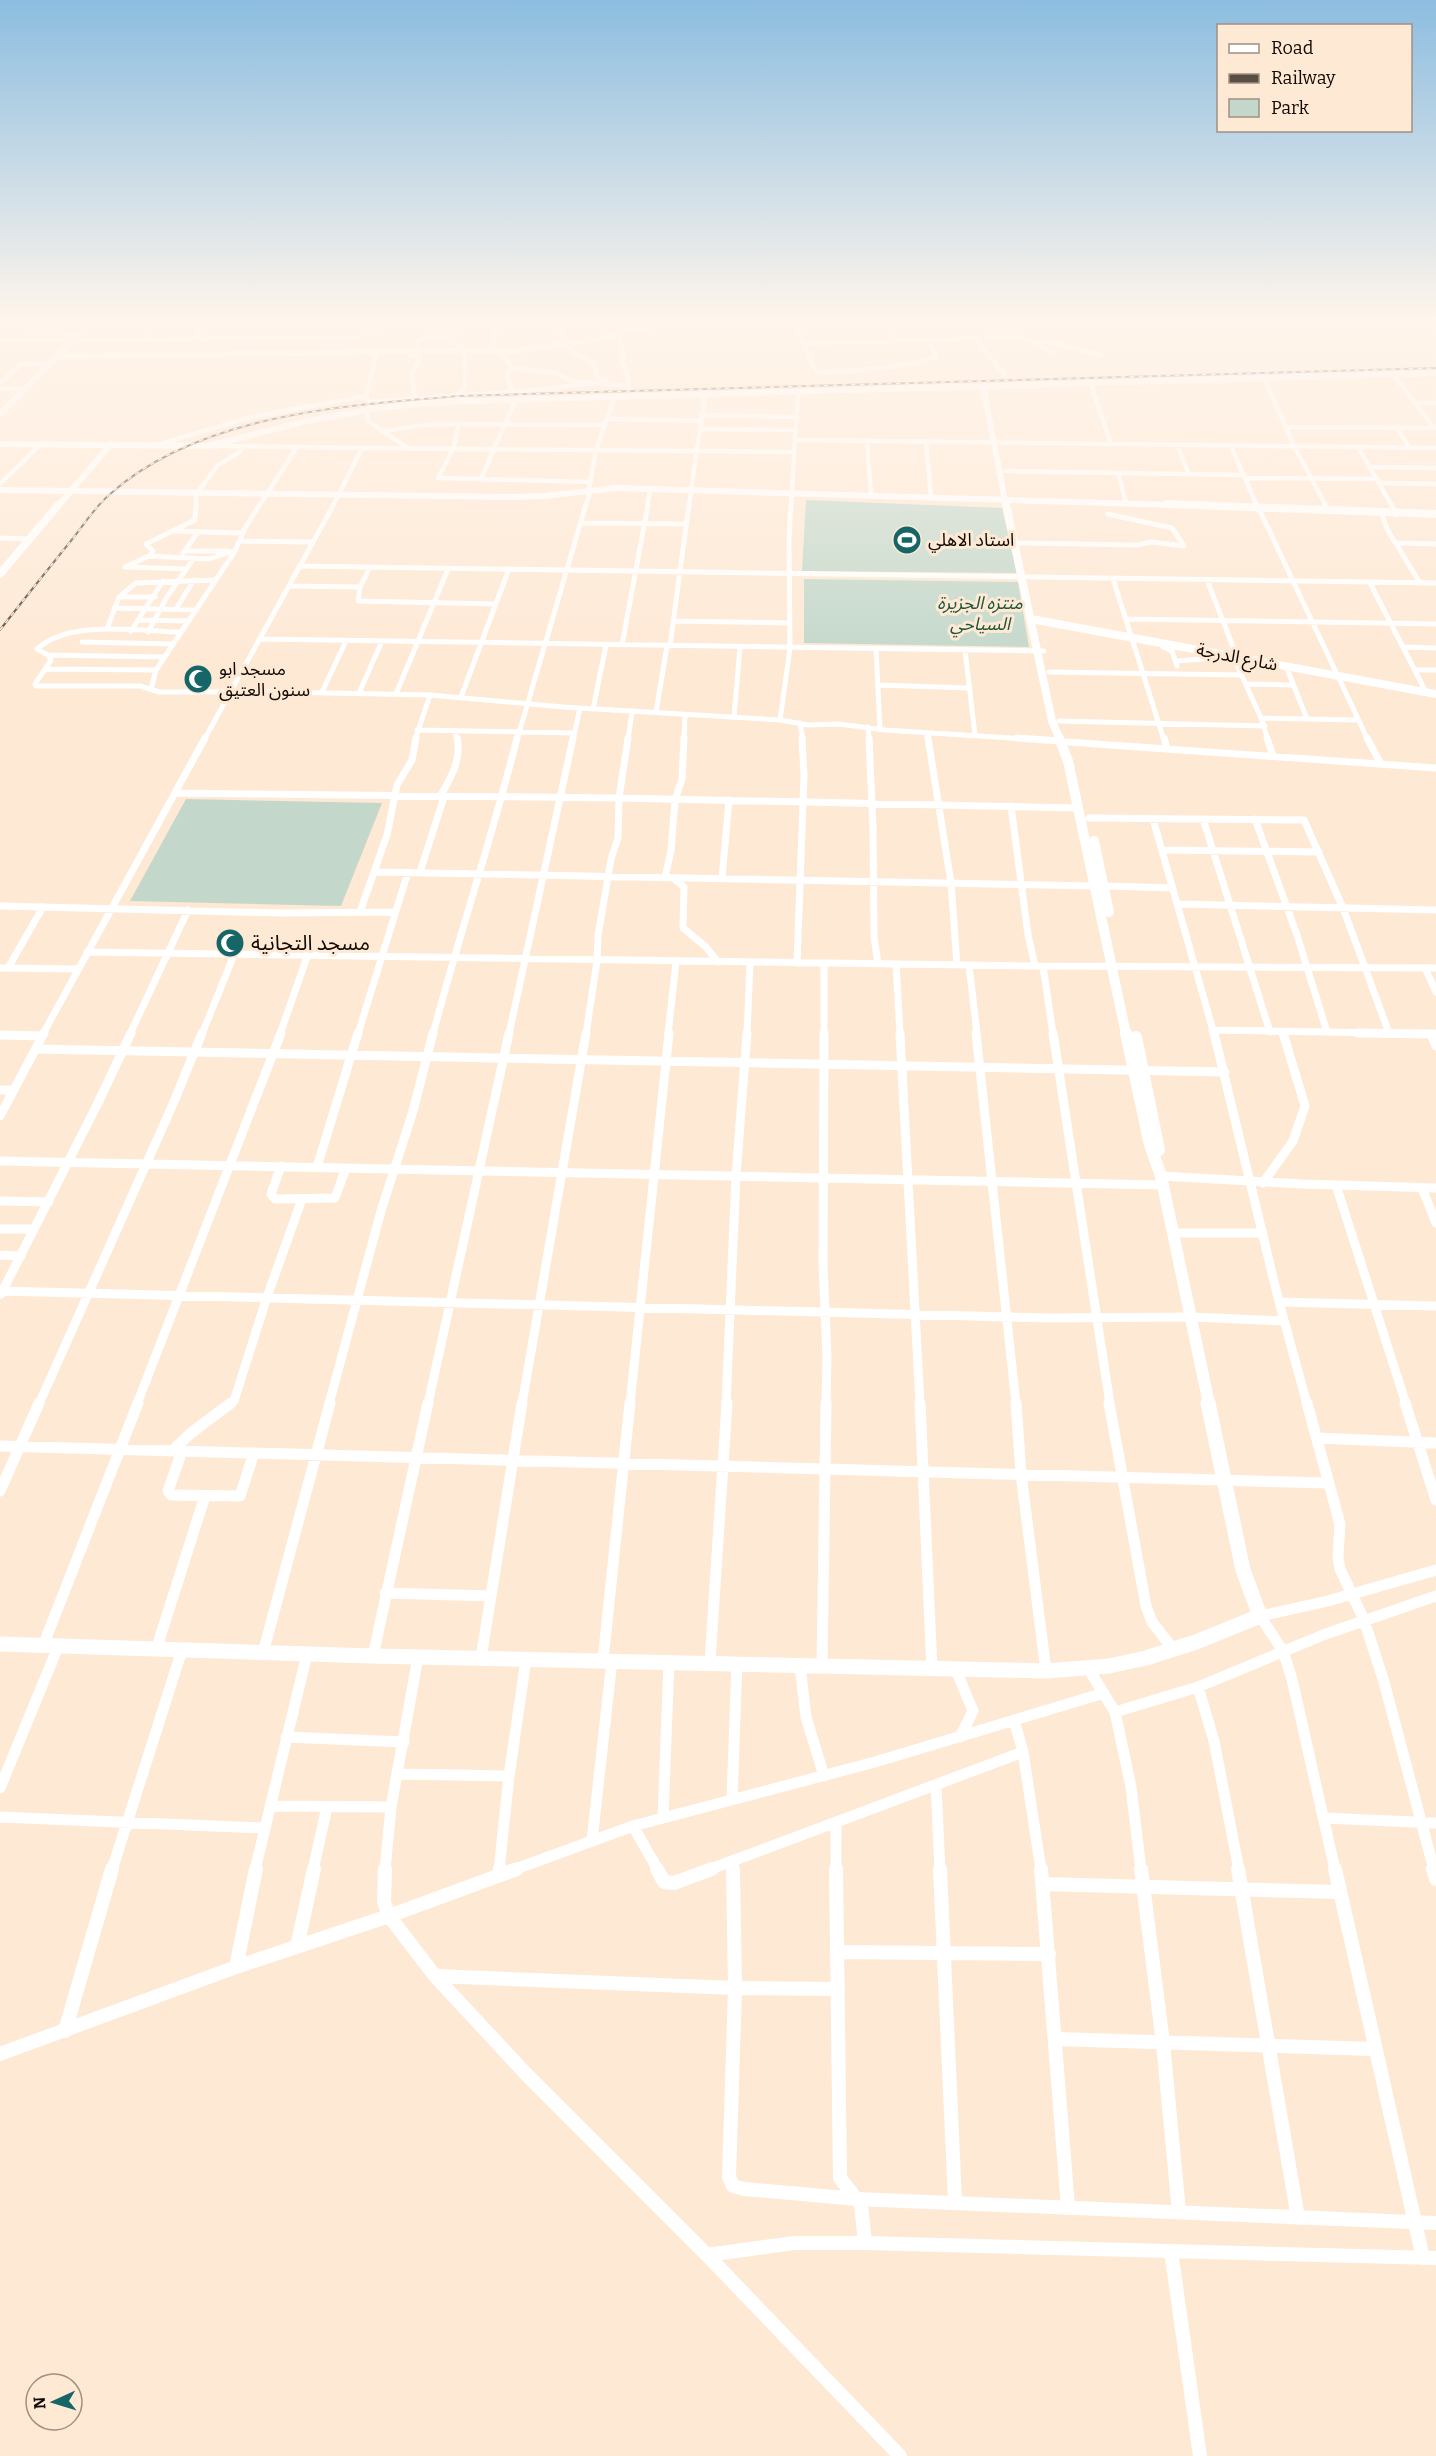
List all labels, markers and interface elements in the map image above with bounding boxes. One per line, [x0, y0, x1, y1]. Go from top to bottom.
legend [1217, 24, 1412, 132]
text: Road [1271, 37, 1314, 59]
text: Railway [1271, 67, 1336, 89]
text: Park [1271, 97, 1310, 119]
sports icon: استاد الاهلي [891, 524, 923, 556]
place label: استاد الاهلي [928, 529, 1014, 553]
park label: منتزه الجزيرة السياحي [937, 592, 1023, 638]
street label: شارع الدرجة [1194, 638, 1280, 679]
place label: مسجد ابو سنون العتيق [219, 658, 310, 701]
mosque icon: مسجد ابو سنون العتيق [182, 663, 214, 695]
mosque icon: مسجد التجانية [214, 927, 246, 959]
place label: مسجد التجانية [251, 930, 370, 956]
north arrow [24, 2372, 84, 2432]
text: N [30, 2396, 49, 2410]

